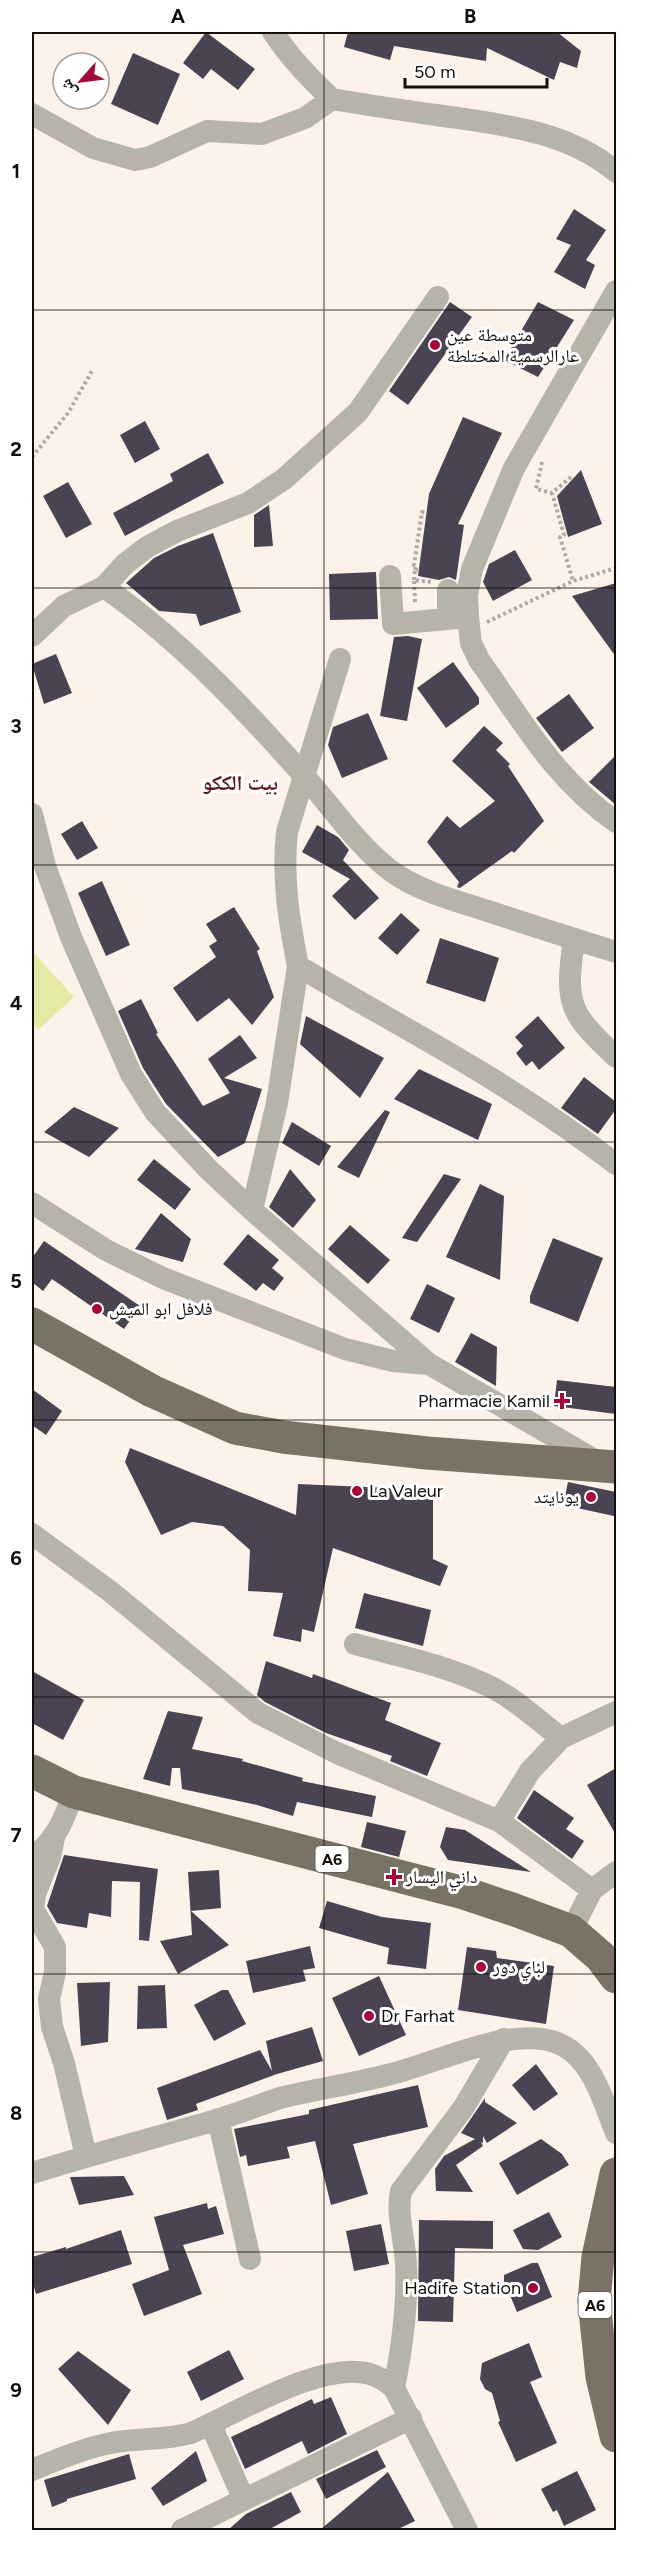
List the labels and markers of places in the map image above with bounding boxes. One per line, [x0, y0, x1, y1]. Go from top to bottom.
place label: متوسطة عين عارالرسمية المختلطة [447, 324, 579, 367]
marker: متوسطة عين عارالرسمية المختلطة [428, 338, 442, 352]
place label: فلافل ابو الميش [109, 1298, 213, 1320]
marker: فلافل ابو الميش [90, 1302, 104, 1316]
place label: Pharmacie Kamil [418, 1390, 550, 1412]
marker: Pharmacie Kamil [555, 1394, 569, 1408]
place label: La Valeur [369, 1480, 443, 1502]
marker: La Valeur [350, 1484, 364, 1498]
place label: يونايتد [534, 1486, 579, 1508]
marker: يونايتد [584, 1490, 598, 1504]
place label: داني اليسار [405, 1866, 478, 1892]
marker: داني اليسار [387, 1870, 401, 1884]
place label: لباي دور [492, 1956, 545, 1982]
marker: لباي دور [474, 1960, 488, 1974]
place label: Dr Farhat [381, 2005, 455, 2027]
marker: Dr Farhat [362, 2009, 376, 2023]
place label: Hadife Station [404, 2277, 521, 2299]
marker: Hadife Station [526, 2281, 540, 2295]

